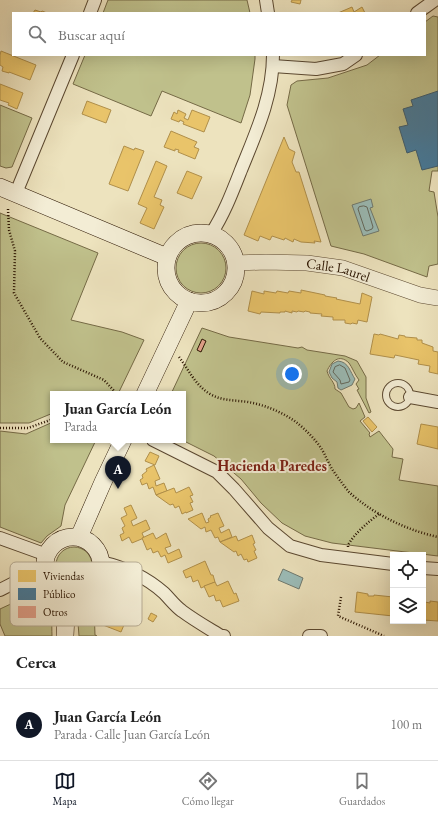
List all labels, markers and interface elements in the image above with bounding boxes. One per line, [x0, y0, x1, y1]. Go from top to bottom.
search box [12, 12, 426, 56]
icon: search [26, 23, 48, 45]
text: Buscar aquí [58, 25, 125, 44]
street label: Calle Laurel [305, 254, 373, 286]
your location [282, 364, 302, 384]
popup [50, 391, 186, 443]
text: Juan García León [64, 399, 172, 418]
text: Parada [64, 418, 97, 435]
pin: A [105, 456, 131, 489]
district label: Hacienda Paredes [217, 456, 327, 475]
map controls [390, 552, 426, 624]
button: locate [390, 552, 426, 588]
legend [10, 562, 142, 626]
text: Viviendas [43, 569, 84, 583]
text: Público [43, 587, 76, 601]
button: layers [390, 588, 426, 624]
text: Otros [43, 605, 68, 619]
text: Cerca [16, 651, 56, 673]
text: Juan García León [54, 707, 161, 726]
text: A [24, 716, 34, 733]
text: 100 m [391, 716, 422, 733]
text: Parada · Calle Juan García León [54, 726, 210, 743]
tab: Mapa [53, 770, 77, 808]
tab: Cómo llegar [182, 770, 234, 808]
tab: Guardados [339, 770, 385, 808]

